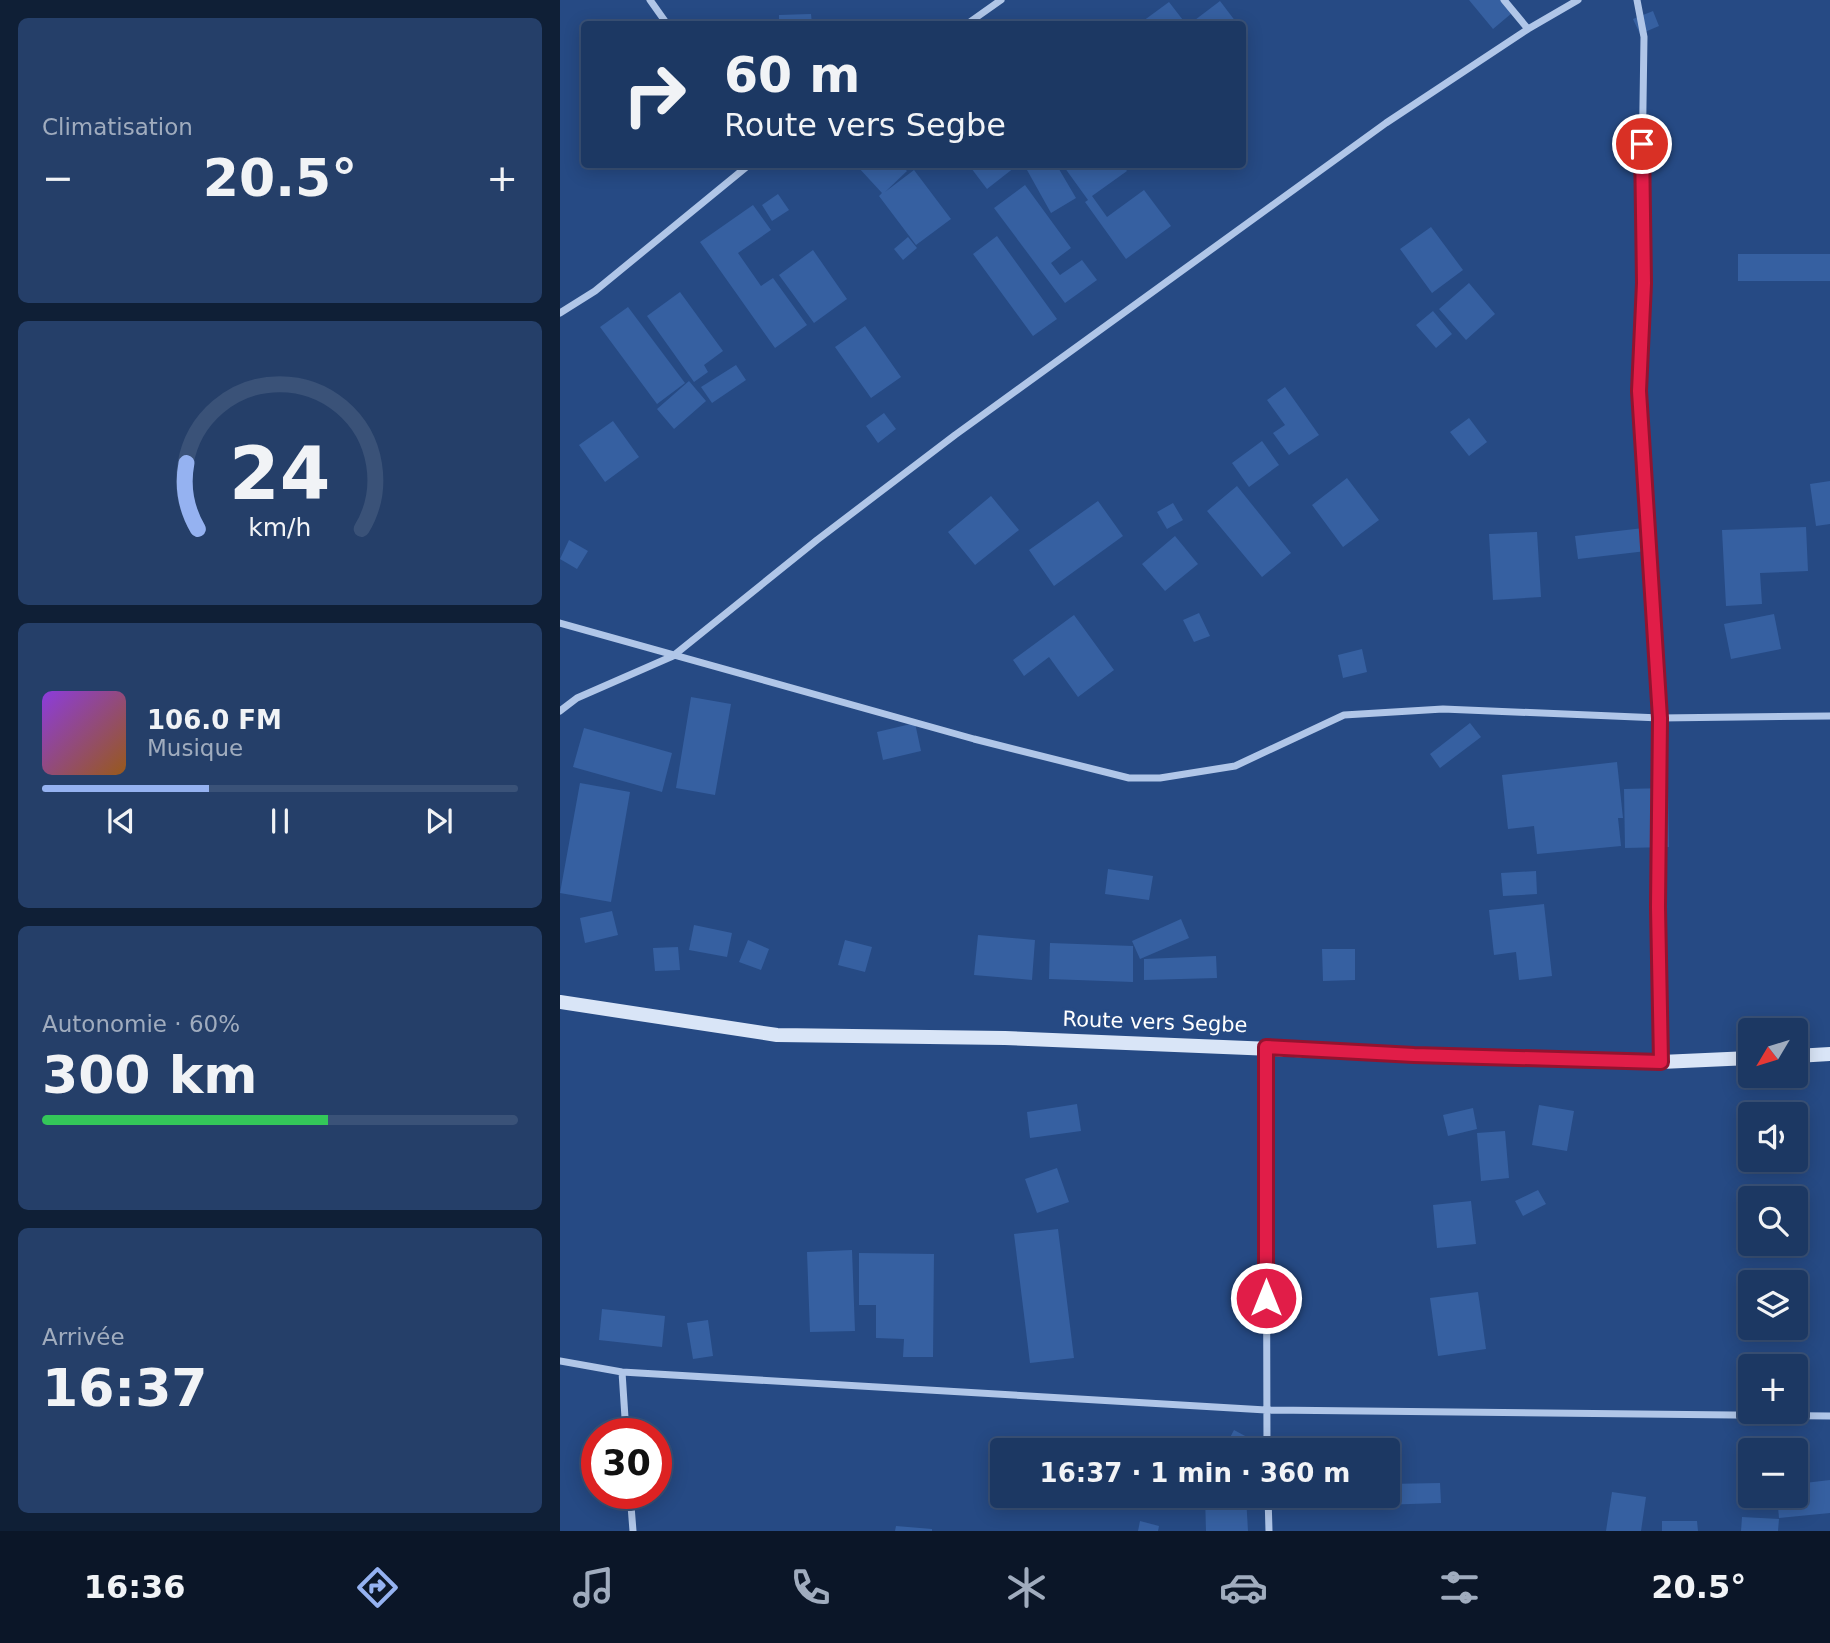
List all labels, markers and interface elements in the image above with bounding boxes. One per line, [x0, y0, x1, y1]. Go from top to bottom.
text: 60 m [724, 47, 860, 104]
icon: right [609, 49, 700, 140]
text: Route vers Segbe [724, 106, 1006, 144]
text: Climatisation [42, 114, 193, 140]
pin [1612, 114, 1672, 174]
icon: arrive [1623, 125, 1661, 163]
text: 20.5° [203, 148, 357, 208]
text: − [42, 156, 74, 200]
text: + [486, 156, 518, 200]
text: 24 [229, 431, 331, 516]
text: km/h [248, 513, 312, 542]
text: 106.0 FM [147, 705, 282, 735]
text: Musique [147, 735, 243, 761]
icon: previous [102, 802, 140, 840]
icon: pause [261, 802, 299, 840]
icon: next [420, 802, 458, 840]
street label: Route vers Segbe [1062, 1007, 1248, 1037]
text: Autonomie · 60% [42, 1011, 240, 1037]
north arrow [1738, 1018, 1808, 1088]
map controls [1738, 1018, 1808, 1508]
text: 300 km [42, 1045, 257, 1105]
button: sound [1738, 1102, 1808, 1172]
button: search [1738, 1186, 1808, 1256]
position arrow [1229, 1261, 1303, 1335]
button: layers [1738, 1270, 1808, 1340]
text: Arrivée [42, 1324, 125, 1350]
button: + [1738, 1354, 1808, 1424]
text: 16:37 [42, 1358, 208, 1418]
speed limit sign: 30 [581, 1418, 672, 1509]
button: − [1738, 1438, 1808, 1508]
text: 16:37 · 1 min · 360 m [1040, 1458, 1350, 1488]
icon: directions [353, 1563, 402, 1612]
icon: music [569, 1563, 618, 1612]
icon: phone [786, 1563, 835, 1612]
icon: climate [1002, 1563, 1051, 1612]
icon: car [1219, 1563, 1268, 1612]
icon: filters [1435, 1563, 1484, 1612]
text: 16:36 [84, 1568, 186, 1606]
text: 20.5° [1651, 1568, 1746, 1606]

